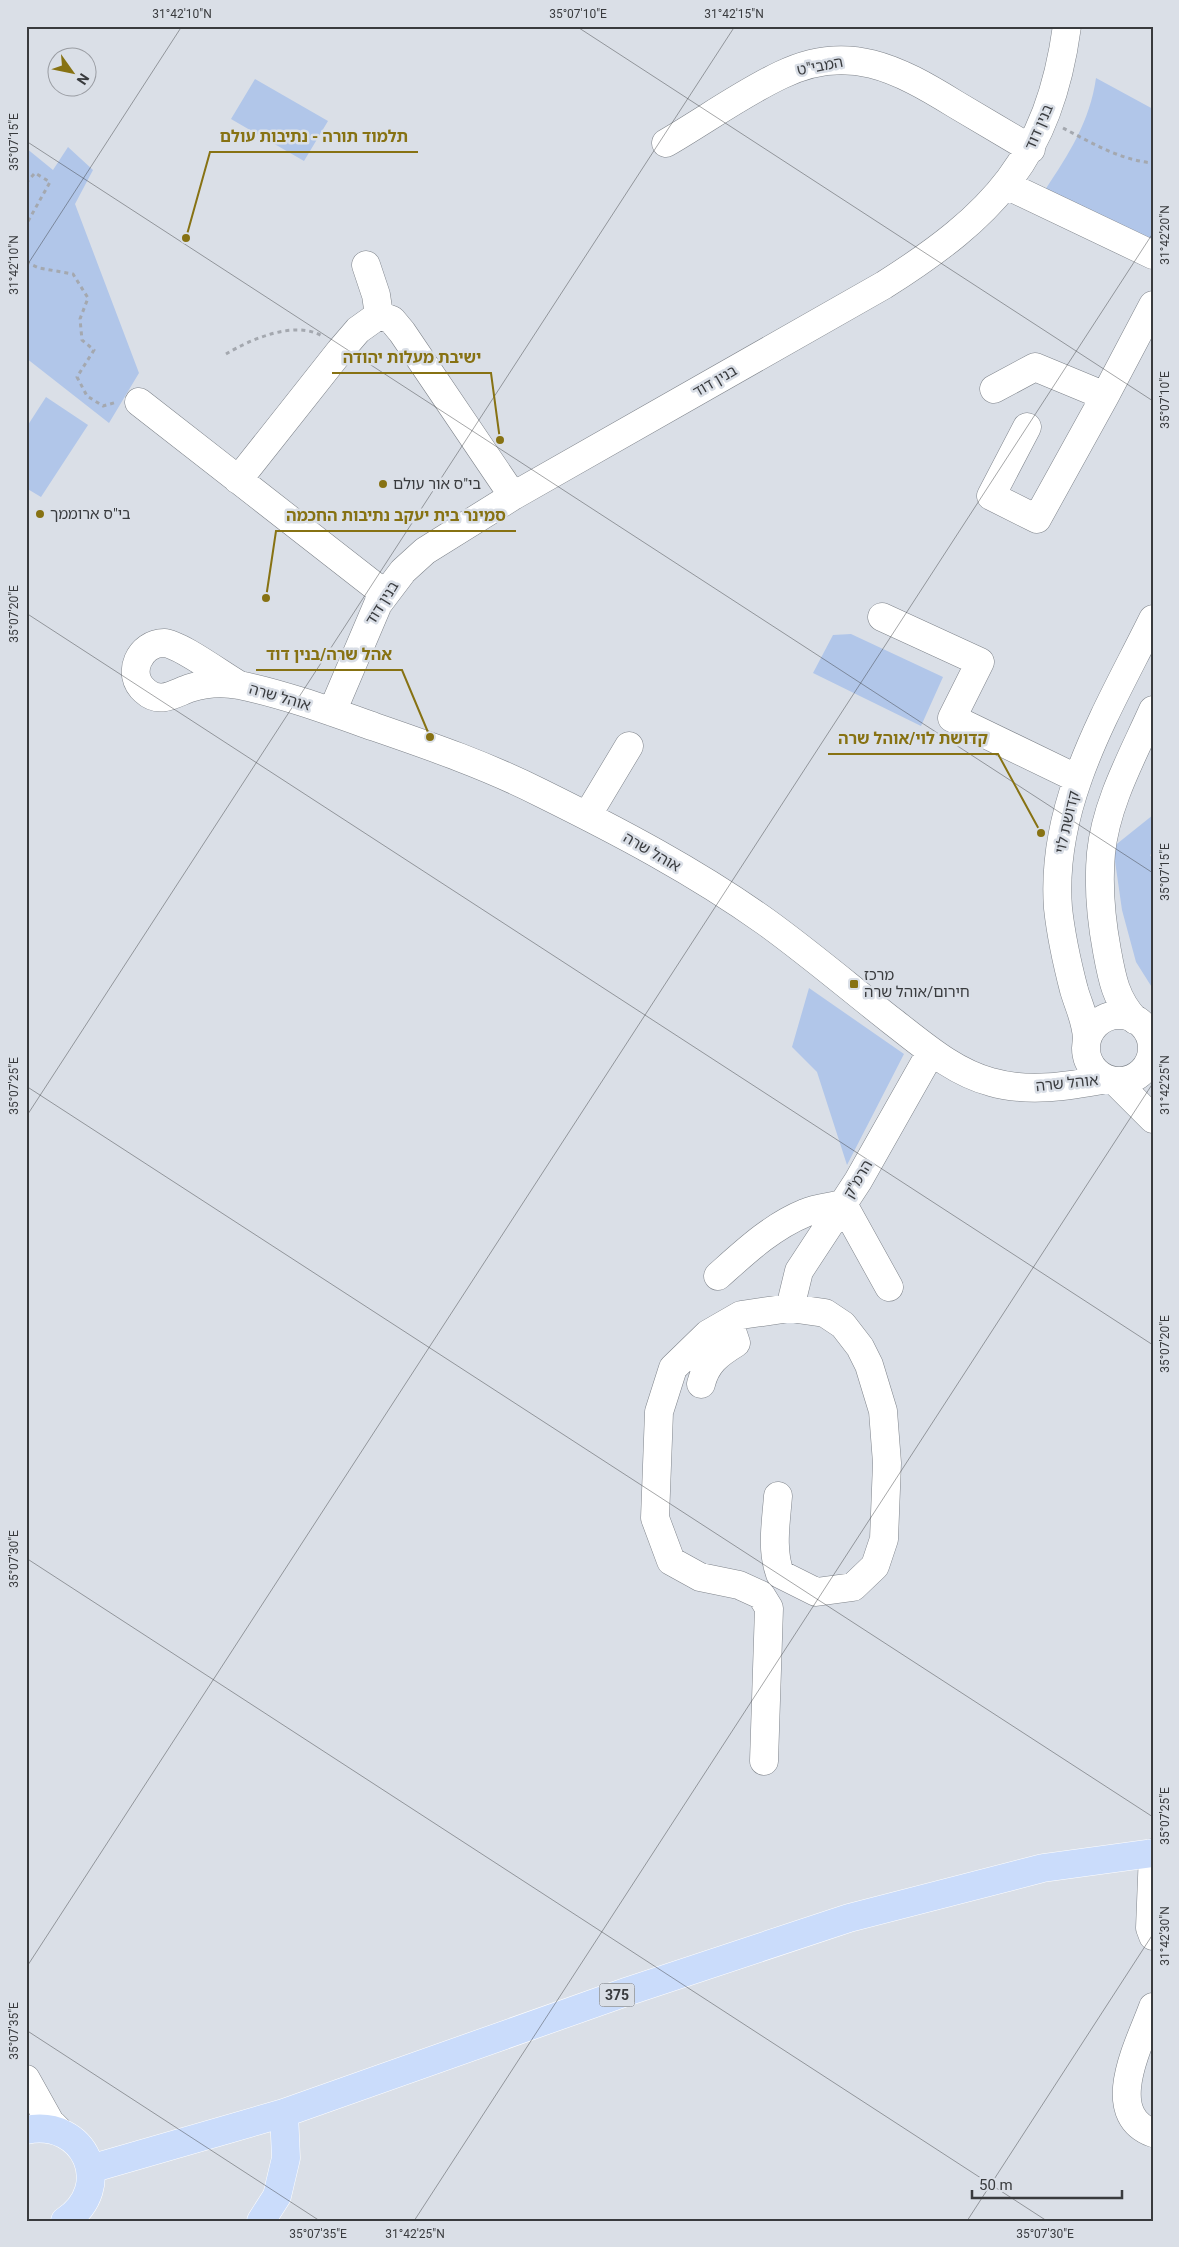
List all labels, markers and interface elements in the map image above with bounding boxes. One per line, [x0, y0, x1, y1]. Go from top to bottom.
text: 31°42'10"N [152, 7, 212, 21]
text: 35°07'10"E [549, 7, 607, 21]
text: 31°42'15"N [704, 7, 764, 21]
north arrow [48, 48, 98, 98]
street label: המבי"ט [795, 53, 845, 79]
text: N [73, 71, 92, 88]
street label: בנין דוד [1021, 101, 1057, 153]
text: 35°07'15"E [7, 113, 21, 171]
callout: תלמוד תורה - נתיבות עולם [210, 121, 418, 152]
text: תלמוד תורה - נתיבות עולם [220, 127, 408, 146]
text: 31°42'20"N [1158, 205, 1172, 265]
text: 31°42'10"N [7, 235, 21, 295]
callout: ישיבת מעלות יהודה [332, 342, 491, 373]
text: ישיבת מעלות יהודה [343, 348, 481, 367]
street label: בנין דוד [690, 361, 741, 401]
text: 35°07'10"E [1158, 371, 1172, 429]
place label: בי"ס אור עולם [393, 475, 481, 493]
marker: בי"ס אור עולם [377, 478, 389, 490]
callout: סמינר בית יעקב נתיבות החכמה [276, 500, 516, 531]
place label: בי"ס ארוממך [50, 505, 131, 523]
text: סמינר בית יעקב נתיבות החכמה [286, 506, 506, 525]
marker: בי"ס ארוממך [34, 508, 46, 520]
street label: בנין דוד [362, 578, 403, 628]
text: 35°07'20"E [7, 585, 21, 643]
callout: אהל שרה/בנין דוד [256, 639, 402, 670]
text: אהל שרה/בנין דוד [266, 645, 392, 664]
street label: אוהל שרה [247, 680, 313, 714]
callout: קדושת לוי/אוהל שרה [828, 723, 998, 754]
text: קדושת לוי/אוהל שרה [838, 729, 988, 748]
street label: קדושת לוי [1051, 789, 1083, 855]
street label: אוהל שרה [620, 828, 684, 876]
text: 35°07'15"E [1158, 843, 1172, 901]
place label: מרכז חירום/אוהל שרה [864, 966, 970, 1001]
marker: מרכז חירום/אוהל שרה [848, 978, 860, 990]
text: 31°42'25"N [1158, 1055, 1172, 1115]
text: 35°07'25"E [7, 1057, 21, 1115]
street label: אוהל שרה [1035, 1071, 1099, 1095]
street label: הרמ"ק [840, 1157, 876, 1201]
text: 35°07'20"E [1158, 1315, 1172, 1373]
text: 35°07'30"E [7, 1530, 21, 1588]
text: 35°07'25"E [1158, 1787, 1172, 1845]
text: 31°42'30"N [1158, 1906, 1172, 1966]
road number: 375 [600, 1984, 634, 2006]
text: 35°07'35"E [7, 2002, 21, 2060]
scale bar [972, 2167, 1122, 2199]
text: 50 m [979, 2176, 1013, 2194]
text: 35°07'35"E [289, 2227, 347, 2241]
text: 31°42'25"N [385, 2227, 445, 2241]
text: 35°07'30"E [1016, 2227, 1074, 2241]

